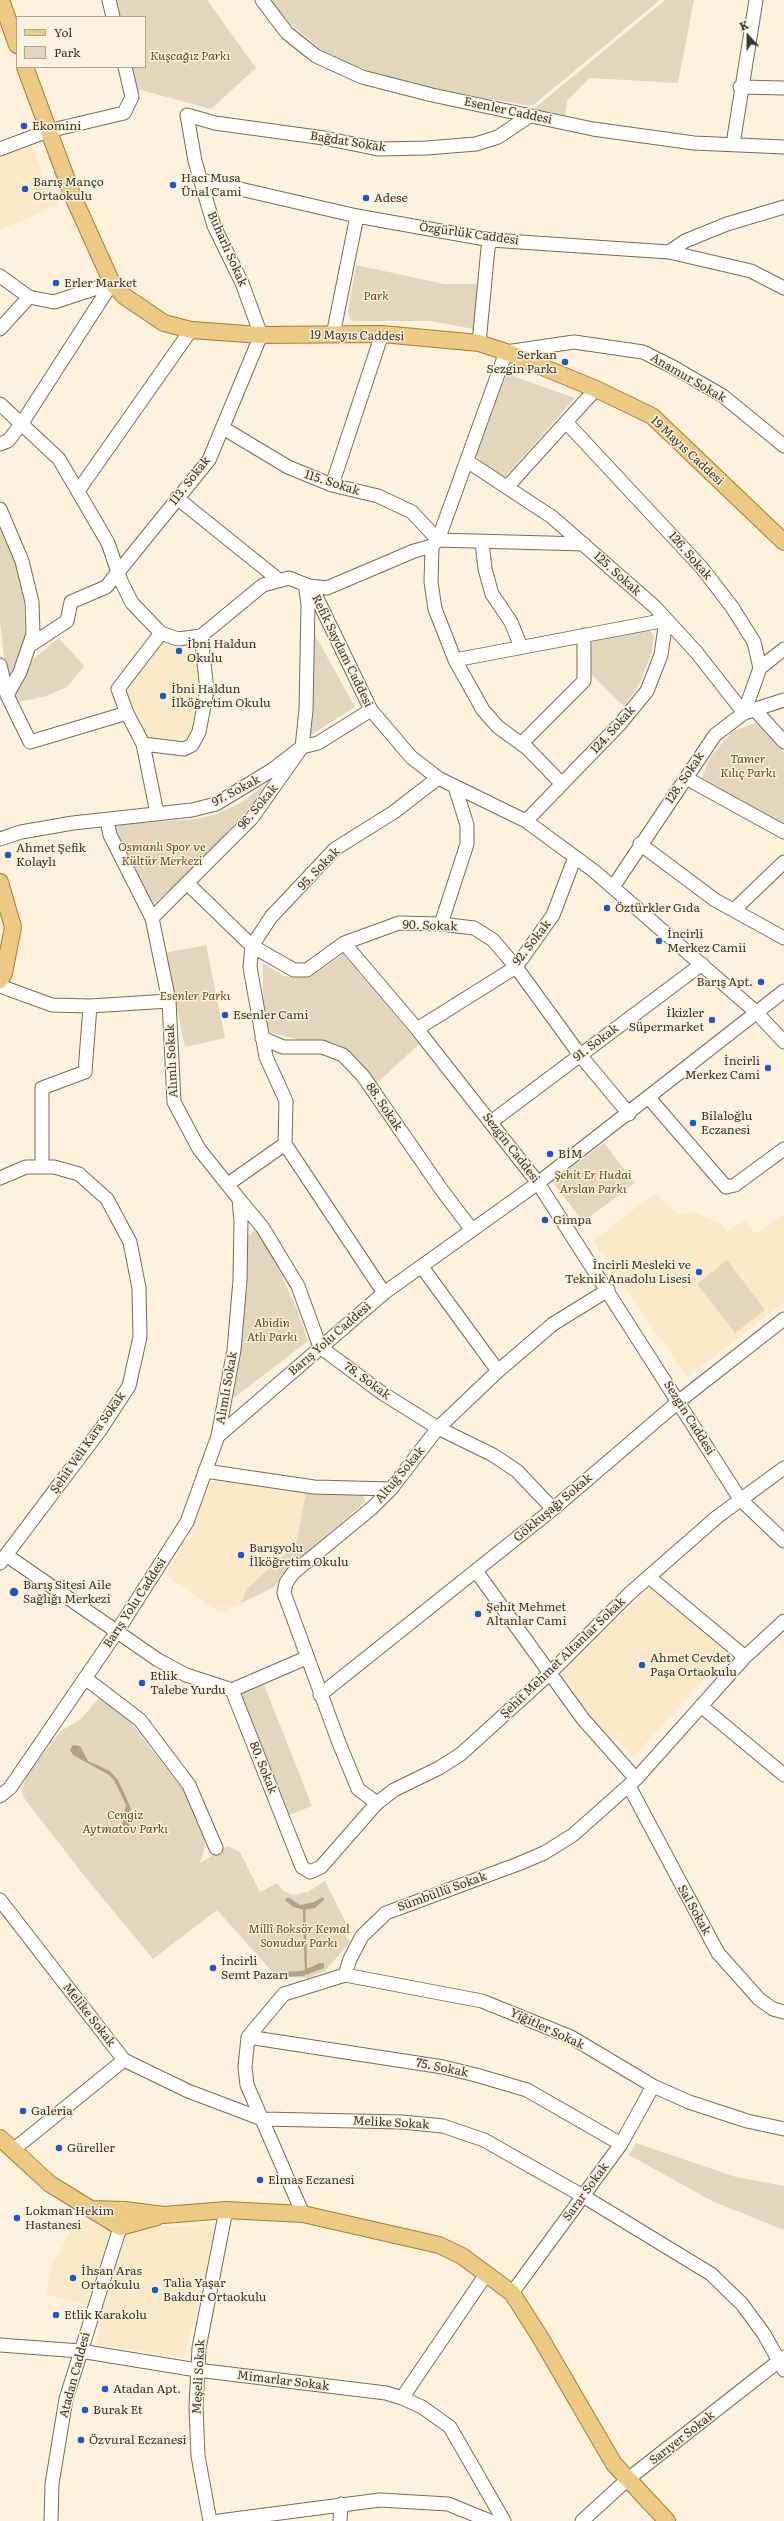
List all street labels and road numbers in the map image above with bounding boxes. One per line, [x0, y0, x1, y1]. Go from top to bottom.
street label: Esenler Caddesi [463, 95, 553, 127]
street label: Bağdat Sokak [309, 129, 387, 155]
street label: Buharlı Sokak [204, 209, 250, 289]
street label: Özgürlük Caddesi [418, 220, 520, 248]
street label: 19 Mayıs Caddesi [310, 328, 404, 344]
street label: Anamur Sokak [648, 351, 728, 405]
street label: 19 Mayıs Caddesi [648, 414, 726, 488]
street label: 113. Sokak [167, 454, 213, 508]
street label: 115. Sokak [302, 467, 362, 499]
street label: 126. Sokak [665, 529, 715, 583]
street label: 125. Sokak [590, 549, 644, 599]
street label: Refik Saydam Caddesi [308, 592, 376, 710]
street label: 124. Sokak [588, 703, 638, 757]
street label: 128. Sokak [663, 749, 707, 807]
street label: 97. Sokak [209, 772, 263, 810]
street label: 96. Sokak [235, 782, 281, 832]
street label: 95. Sokak [295, 845, 343, 893]
street label: 92. Sokak [510, 917, 554, 969]
street label: 90. Sokak [402, 918, 458, 934]
street label: 91. Sokak [571, 1021, 621, 1065]
street label: Alımlı Sokak [163, 1024, 181, 1098]
street label: 88. Sokak [363, 1080, 405, 1134]
street label: Sezgin Caddesi [479, 1110, 543, 1186]
street label: Barış Yolu Caddesi [286, 1299, 374, 1379]
street label: Alımlı Sokak [213, 1350, 241, 1426]
street label: 78. Sokak [341, 1359, 393, 1403]
street label: Sezgin Caddesi [660, 1378, 718, 1458]
street label: Şehit Veli Kara Sokak [47, 1389, 129, 1497]
street label: Altuğ Sokak [372, 1444, 428, 1506]
street label: Gökkuşağı Sokak [511, 1471, 595, 1545]
street label: Barış Yolu Caddesi [101, 1555, 169, 1651]
street label: Şehit Mehmet Altanlar Sokak [498, 1595, 628, 1721]
street label: 80. Sokak [246, 1740, 280, 1796]
street label: Sümbüllü Sokak [395, 1869, 489, 1915]
street label: Sal Sokak [674, 1882, 714, 1938]
street label: Melike Sokak [60, 1980, 118, 2050]
street label: Yiğitler Sokak [507, 2005, 587, 2053]
street label: 75. Sokak [414, 2056, 470, 2080]
street label: Melike Sokak [352, 2114, 430, 2132]
street label: Sarar Sokak [560, 2160, 612, 2224]
street label: Atadan Caddesi [57, 2331, 93, 2419]
street label: Meşeli Sokak [190, 2339, 208, 2415]
street label: Mimarlar Sokak [236, 2368, 330, 2394]
street label: Sarıyer Sokak [647, 2408, 717, 2468]

